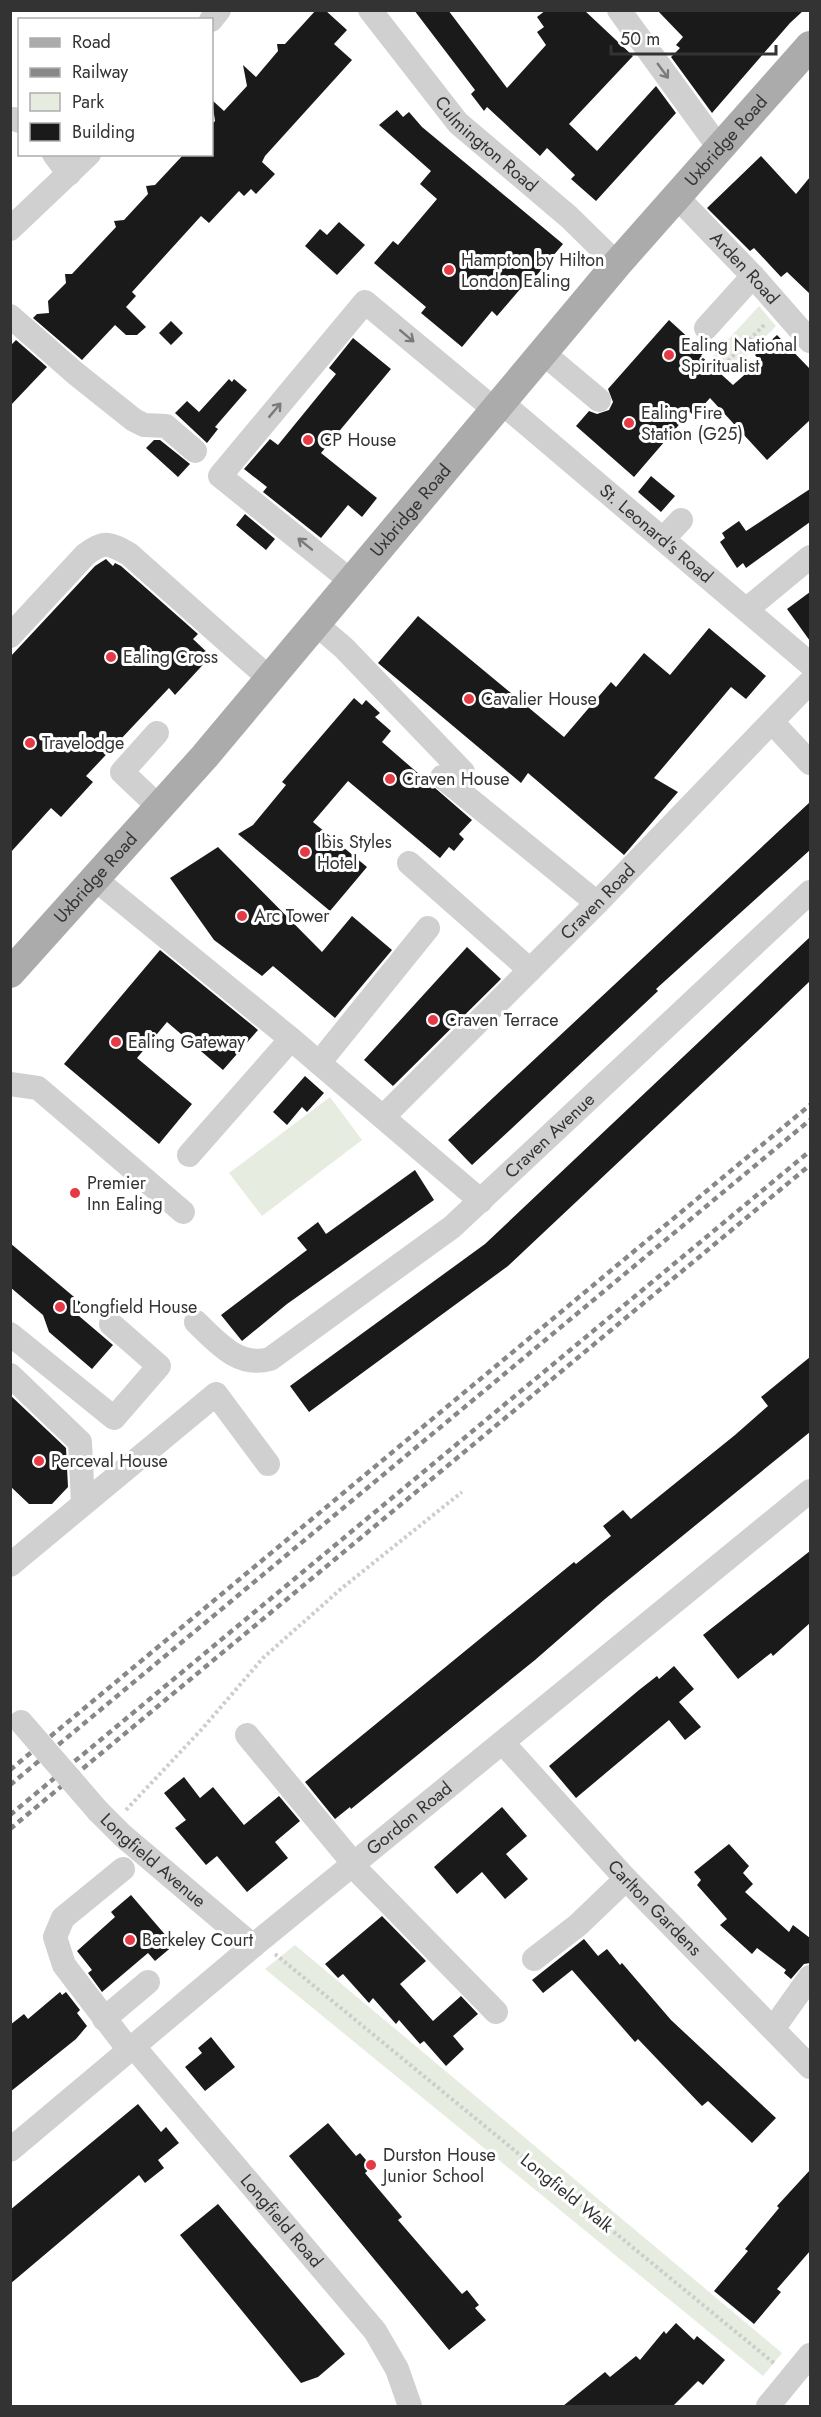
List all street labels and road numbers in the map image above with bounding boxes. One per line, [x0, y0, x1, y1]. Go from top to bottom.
street label: Uxbridge Road [679, 89, 774, 192]
street label: Culmington Road [428, 90, 543, 198]
street label: Arden Road [704, 226, 785, 310]
street label: Uxbridge Road [364, 458, 457, 563]
street label: St. Leonard's Road [594, 478, 719, 589]
street label: Uxbridge Road [48, 827, 143, 929]
street label: Craven Road [554, 858, 641, 946]
street label: Craven Avenue [499, 1087, 601, 1184]
street label: Gordon Road [361, 1775, 458, 1861]
street label: Longfield Avenue [94, 1807, 212, 1914]
street label: Carlton Gardens [602, 1854, 708, 1962]
street label: Longfield Walk [515, 2147, 619, 2239]
street label: Longfield Road [234, 2168, 329, 2273]

